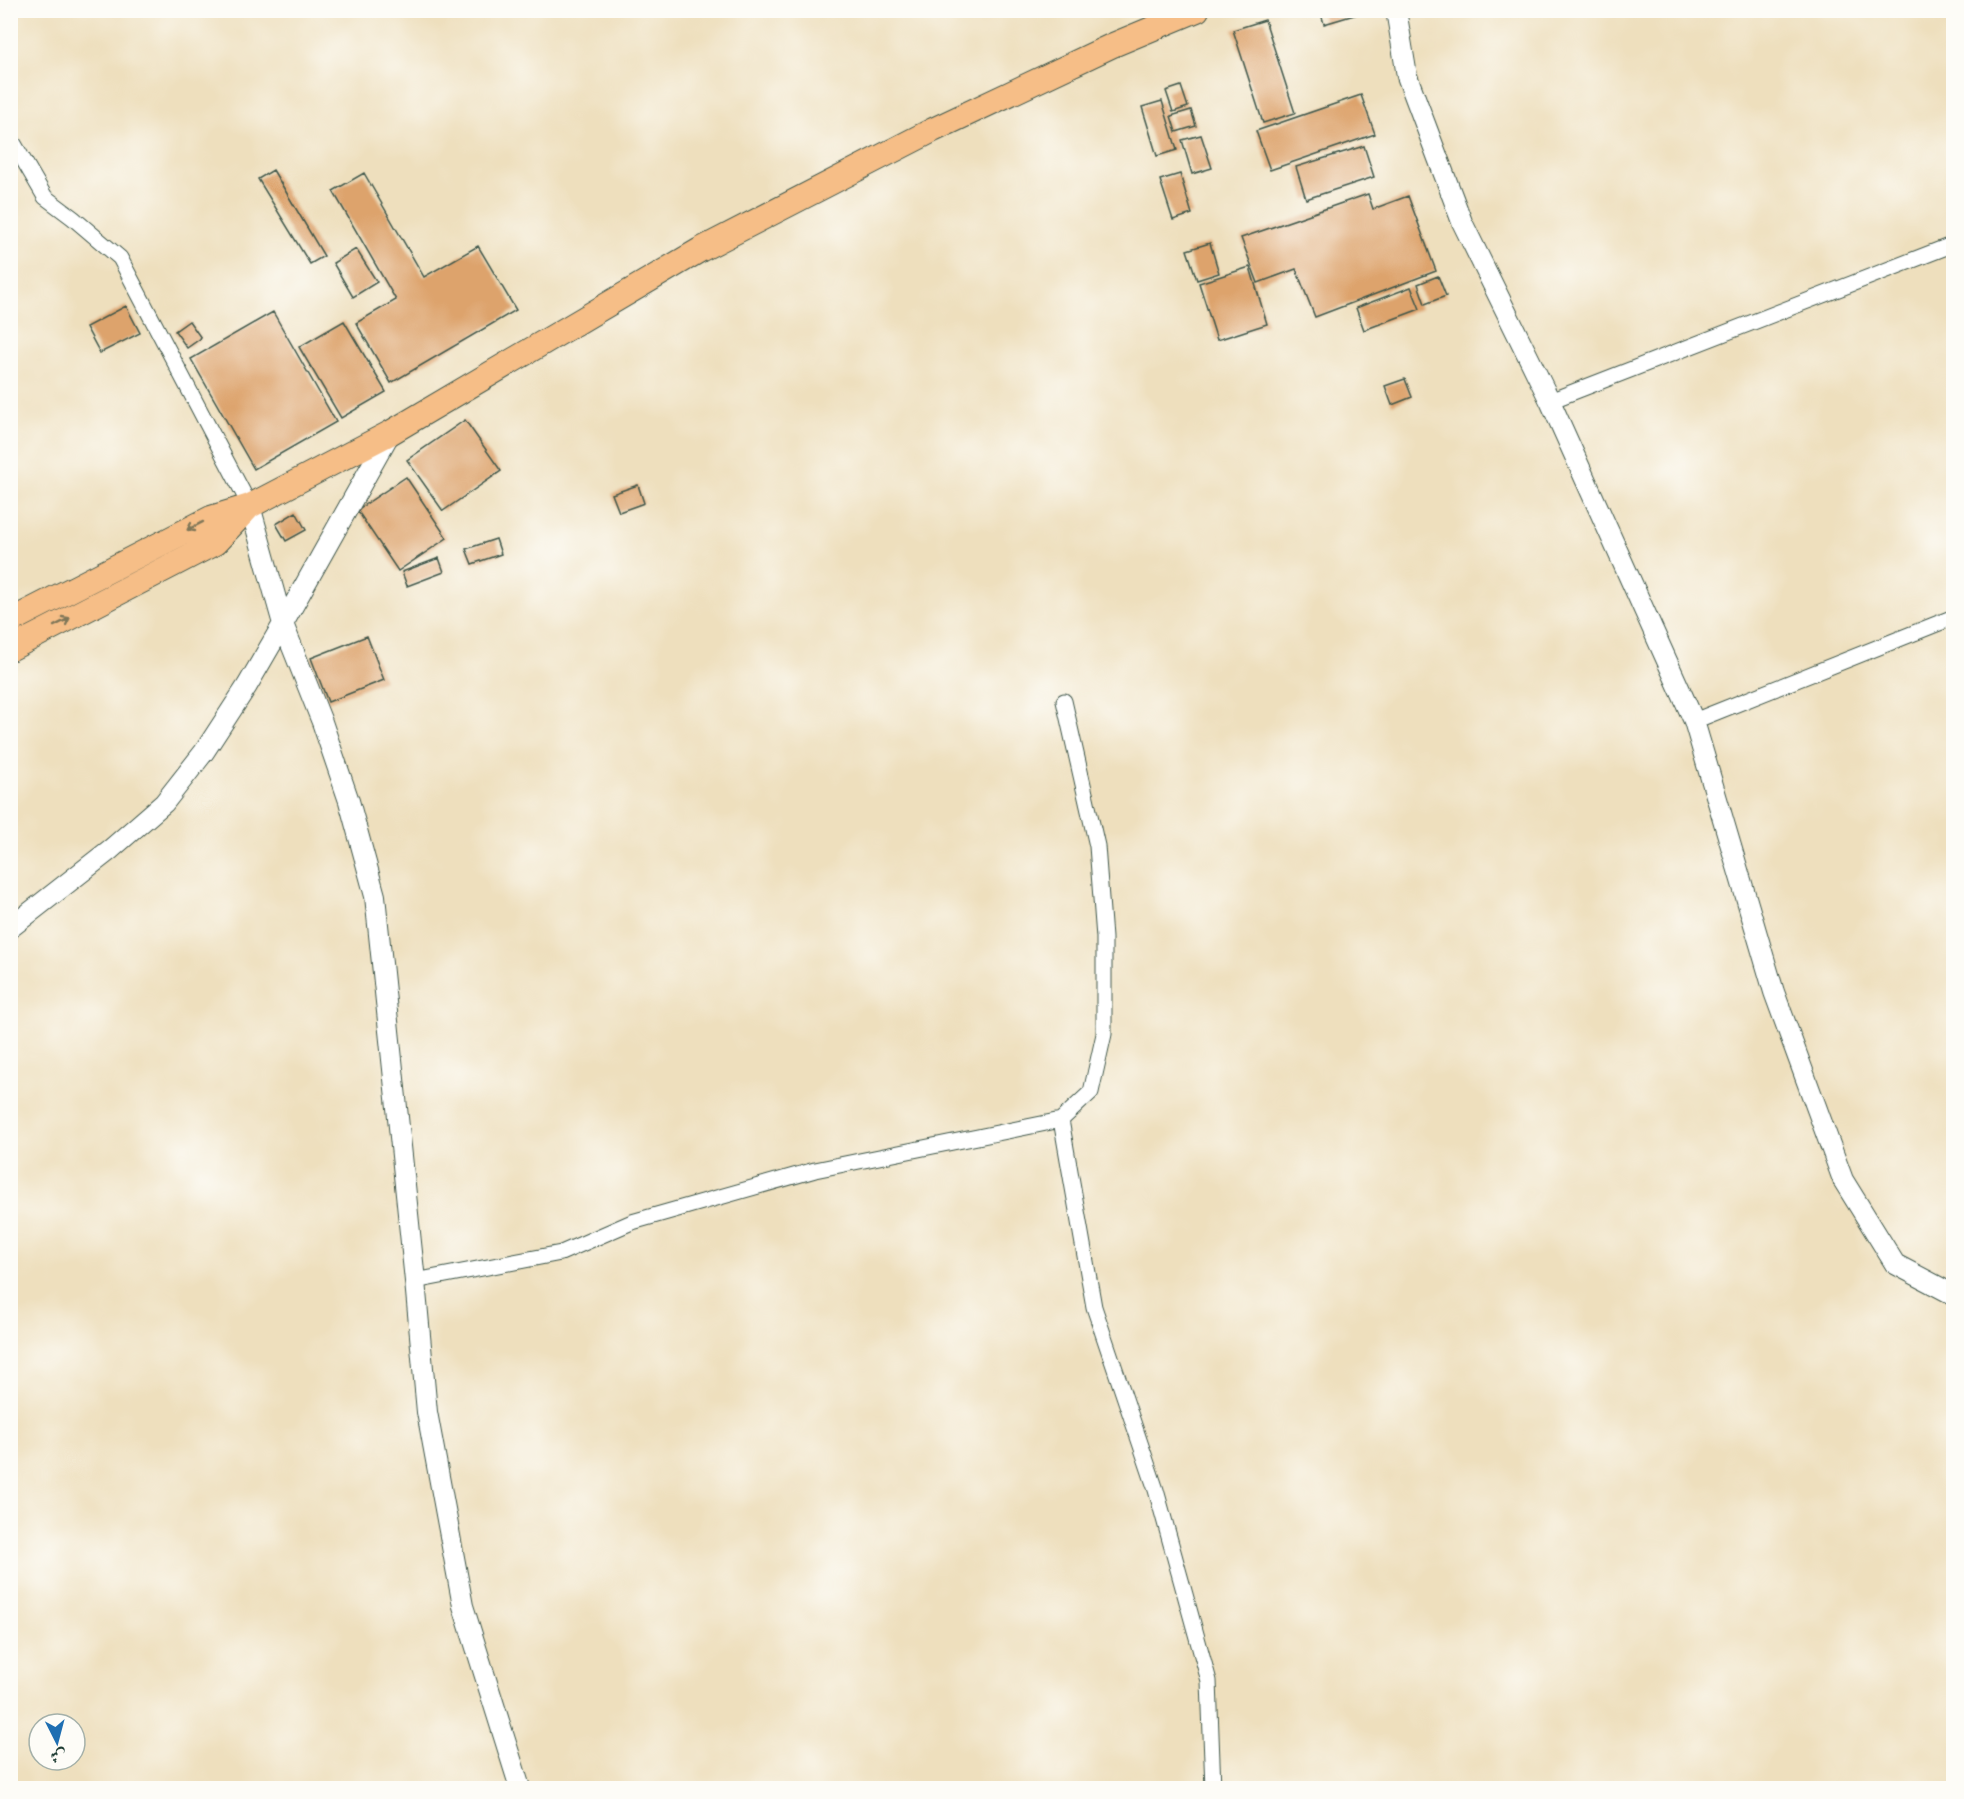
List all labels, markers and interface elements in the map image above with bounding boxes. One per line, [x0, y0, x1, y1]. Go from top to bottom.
one-way arrow [187, 520, 204, 532]
one-way arrow [53, 616, 71, 627]
north arrow [27, 1712, 87, 1772]
text: ش [50, 1746, 67, 1764]

